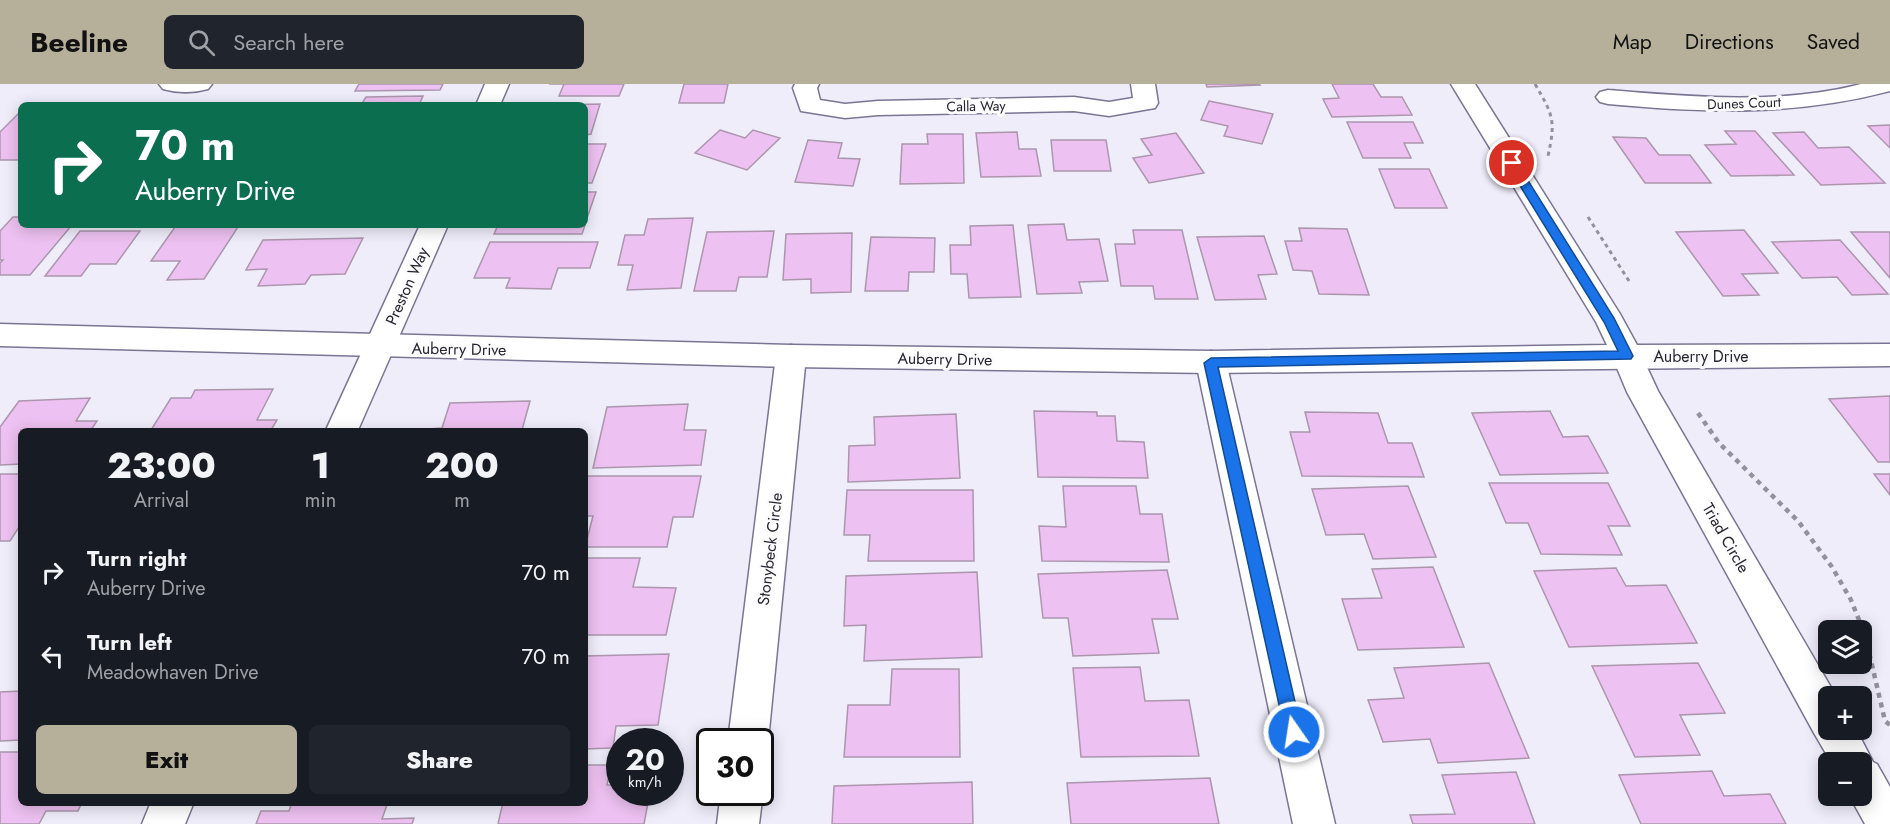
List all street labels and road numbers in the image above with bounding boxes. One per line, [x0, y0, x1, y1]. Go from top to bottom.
street label: Dunes Court [1707, 92, 1782, 114]
street label: Calla Way [946, 95, 1006, 117]
street label: Preston Way [380, 243, 435, 329]
street label: Auberry Drive [411, 337, 507, 361]
street label: Auberry Drive [1654, 345, 1748, 368]
street label: Auberry Drive [897, 347, 993, 371]
street label: Stonybeck Circle [752, 491, 788, 607]
street label: Triad Circle [1697, 499, 1755, 577]

